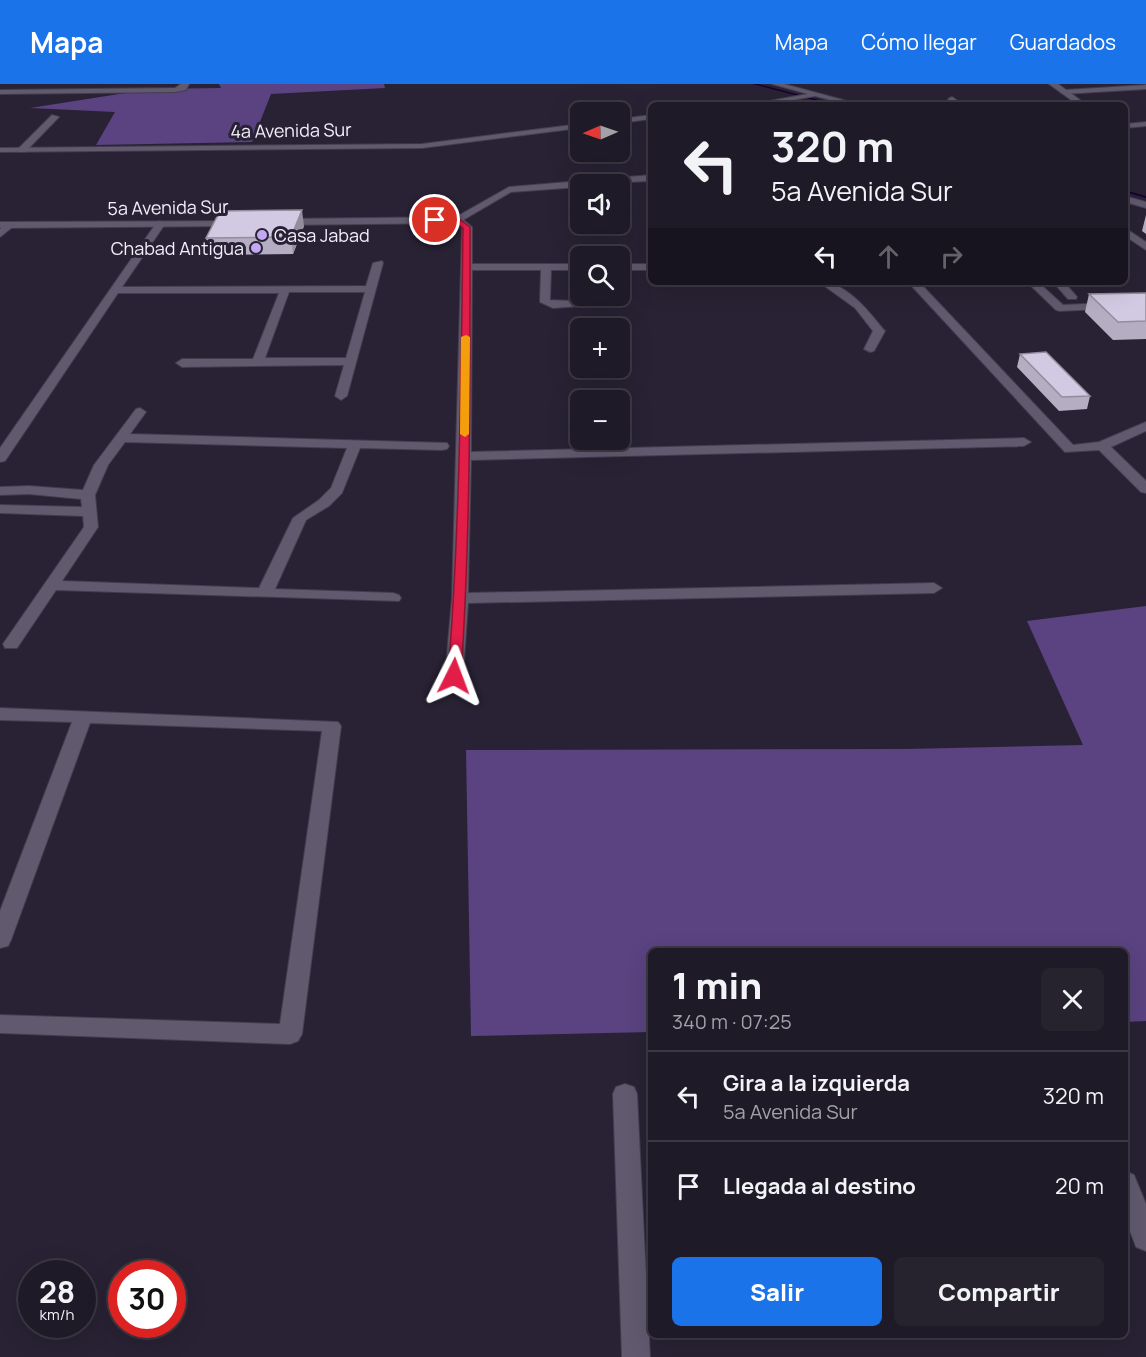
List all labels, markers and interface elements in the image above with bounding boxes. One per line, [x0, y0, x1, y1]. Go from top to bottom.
text: Mapa [30, 23, 103, 61]
text: Mapa [775, 28, 828, 56]
text: Cómo llegar [861, 28, 977, 56]
text: Guardados [1010, 28, 1116, 56]
north arrow [570, 102, 630, 162]
map controls [570, 102, 630, 450]
street label: 4a Avenida Sur [230, 117, 352, 143]
text: 320 m [771, 117, 894, 175]
icon: left [672, 126, 750, 204]
text: 5a Avenida Sur [771, 172, 953, 209]
button: sound [570, 174, 630, 234]
street label: 5a Avenida Sur [107, 194, 229, 220]
pin [409, 194, 460, 245]
icon: arrive [418, 203, 451, 236]
place label: Casa Jabad [274, 223, 370, 247]
marker: Casa Jabad [255, 228, 269, 242]
place label: Chabad Antigua [111, 236, 244, 260]
icon: left [809, 240, 842, 273]
icon: ahead [872, 240, 905, 273]
icon: right [935, 240, 968, 273]
marker: Chabad Antigua [249, 241, 263, 255]
button: search [570, 246, 630, 306]
button: + [570, 318, 630, 378]
button: − [570, 390, 630, 450]
position arrow [422, 644, 486, 708]
text: 1 min [672, 961, 762, 1010]
button: close [1041, 968, 1104, 1031]
text: 340 m · 07:25 [672, 1008, 792, 1035]
text: Gira a la izquierda [723, 1068, 910, 1098]
icon: left [672, 1080, 705, 1113]
text: 320 m [1043, 1081, 1104, 1111]
text: 5a Avenida Sur [723, 1098, 858, 1125]
icon: arrive [672, 1170, 705, 1203]
text: Llegada al destino [723, 1171, 916, 1201]
text: 20 m [1055, 1171, 1104, 1201]
button: Salir [672, 1257, 882, 1326]
button: Compartir [894, 1257, 1104, 1326]
speed limit sign: 30 [108, 1260, 186, 1338]
text: 28 [39, 1271, 75, 1312]
text: km/h [40, 1304, 74, 1325]

